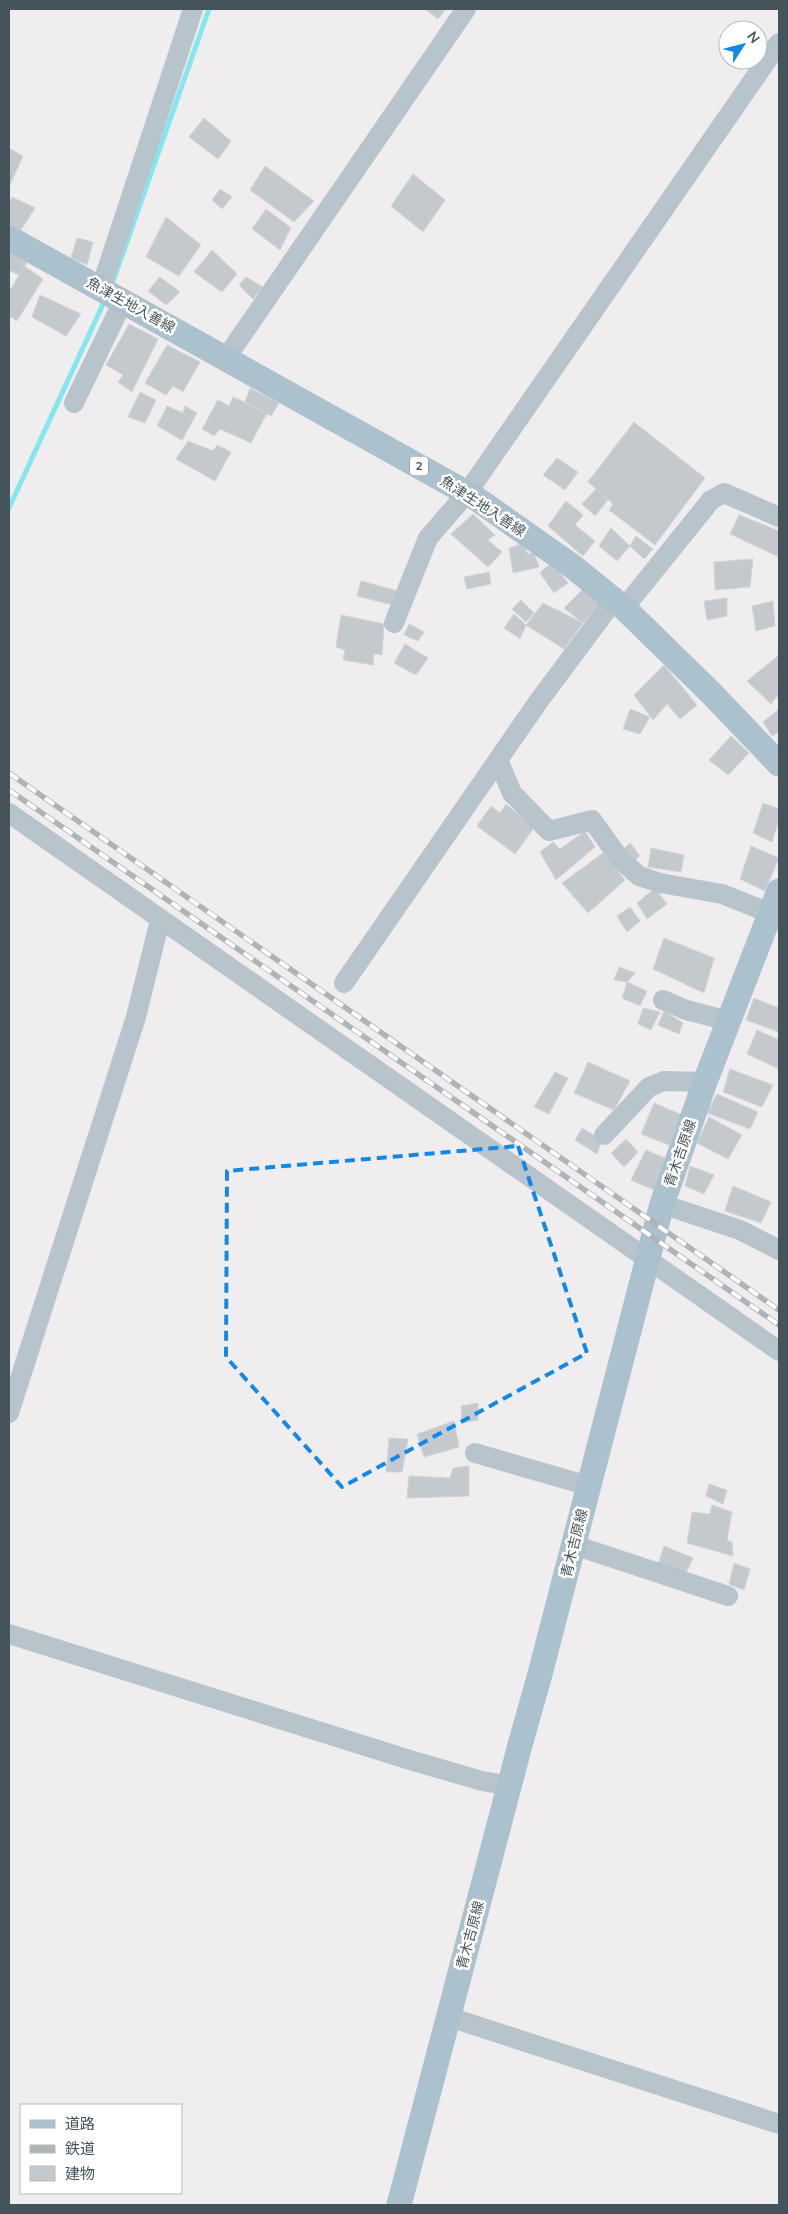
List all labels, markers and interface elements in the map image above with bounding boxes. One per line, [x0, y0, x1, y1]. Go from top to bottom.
north arrow [718, 20, 768, 70]
text: N [742, 28, 764, 47]
street label: 魚津生地入善線 [83, 273, 178, 338]
road number: 2 [410, 456, 428, 476]
street label: 魚津生地入善線 [436, 472, 529, 541]
street label: 青木吉原線 [660, 1117, 701, 1189]
street label: 青木吉原線 [557, 1507, 592, 1579]
street label: 青木吉原線 [452, 1899, 489, 1971]
legend [20, 2104, 182, 2194]
text: 道路 [65, 2114, 95, 2134]
text: 鉄道 [65, 2139, 95, 2159]
text: 建物 [65, 2164, 95, 2184]

